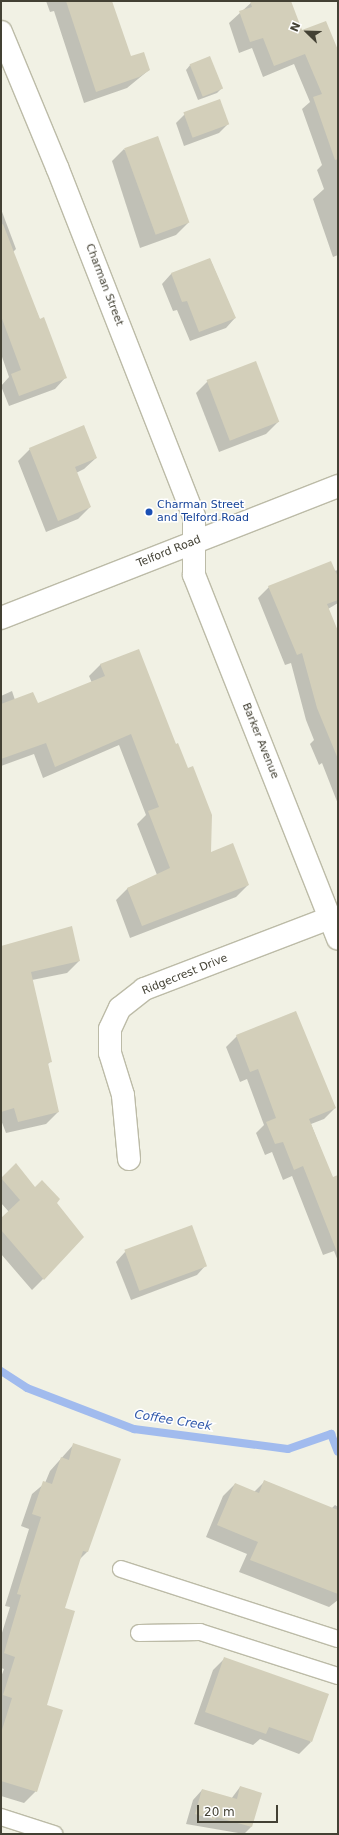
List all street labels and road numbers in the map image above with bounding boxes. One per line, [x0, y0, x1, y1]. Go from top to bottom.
street label: Charman Street [82, 242, 126, 328]
street label: Telford Road [135, 533, 203, 571]
street label: Barker Avenue [239, 701, 281, 781]
street label: Ridgecrest Drive [140, 952, 230, 998]

